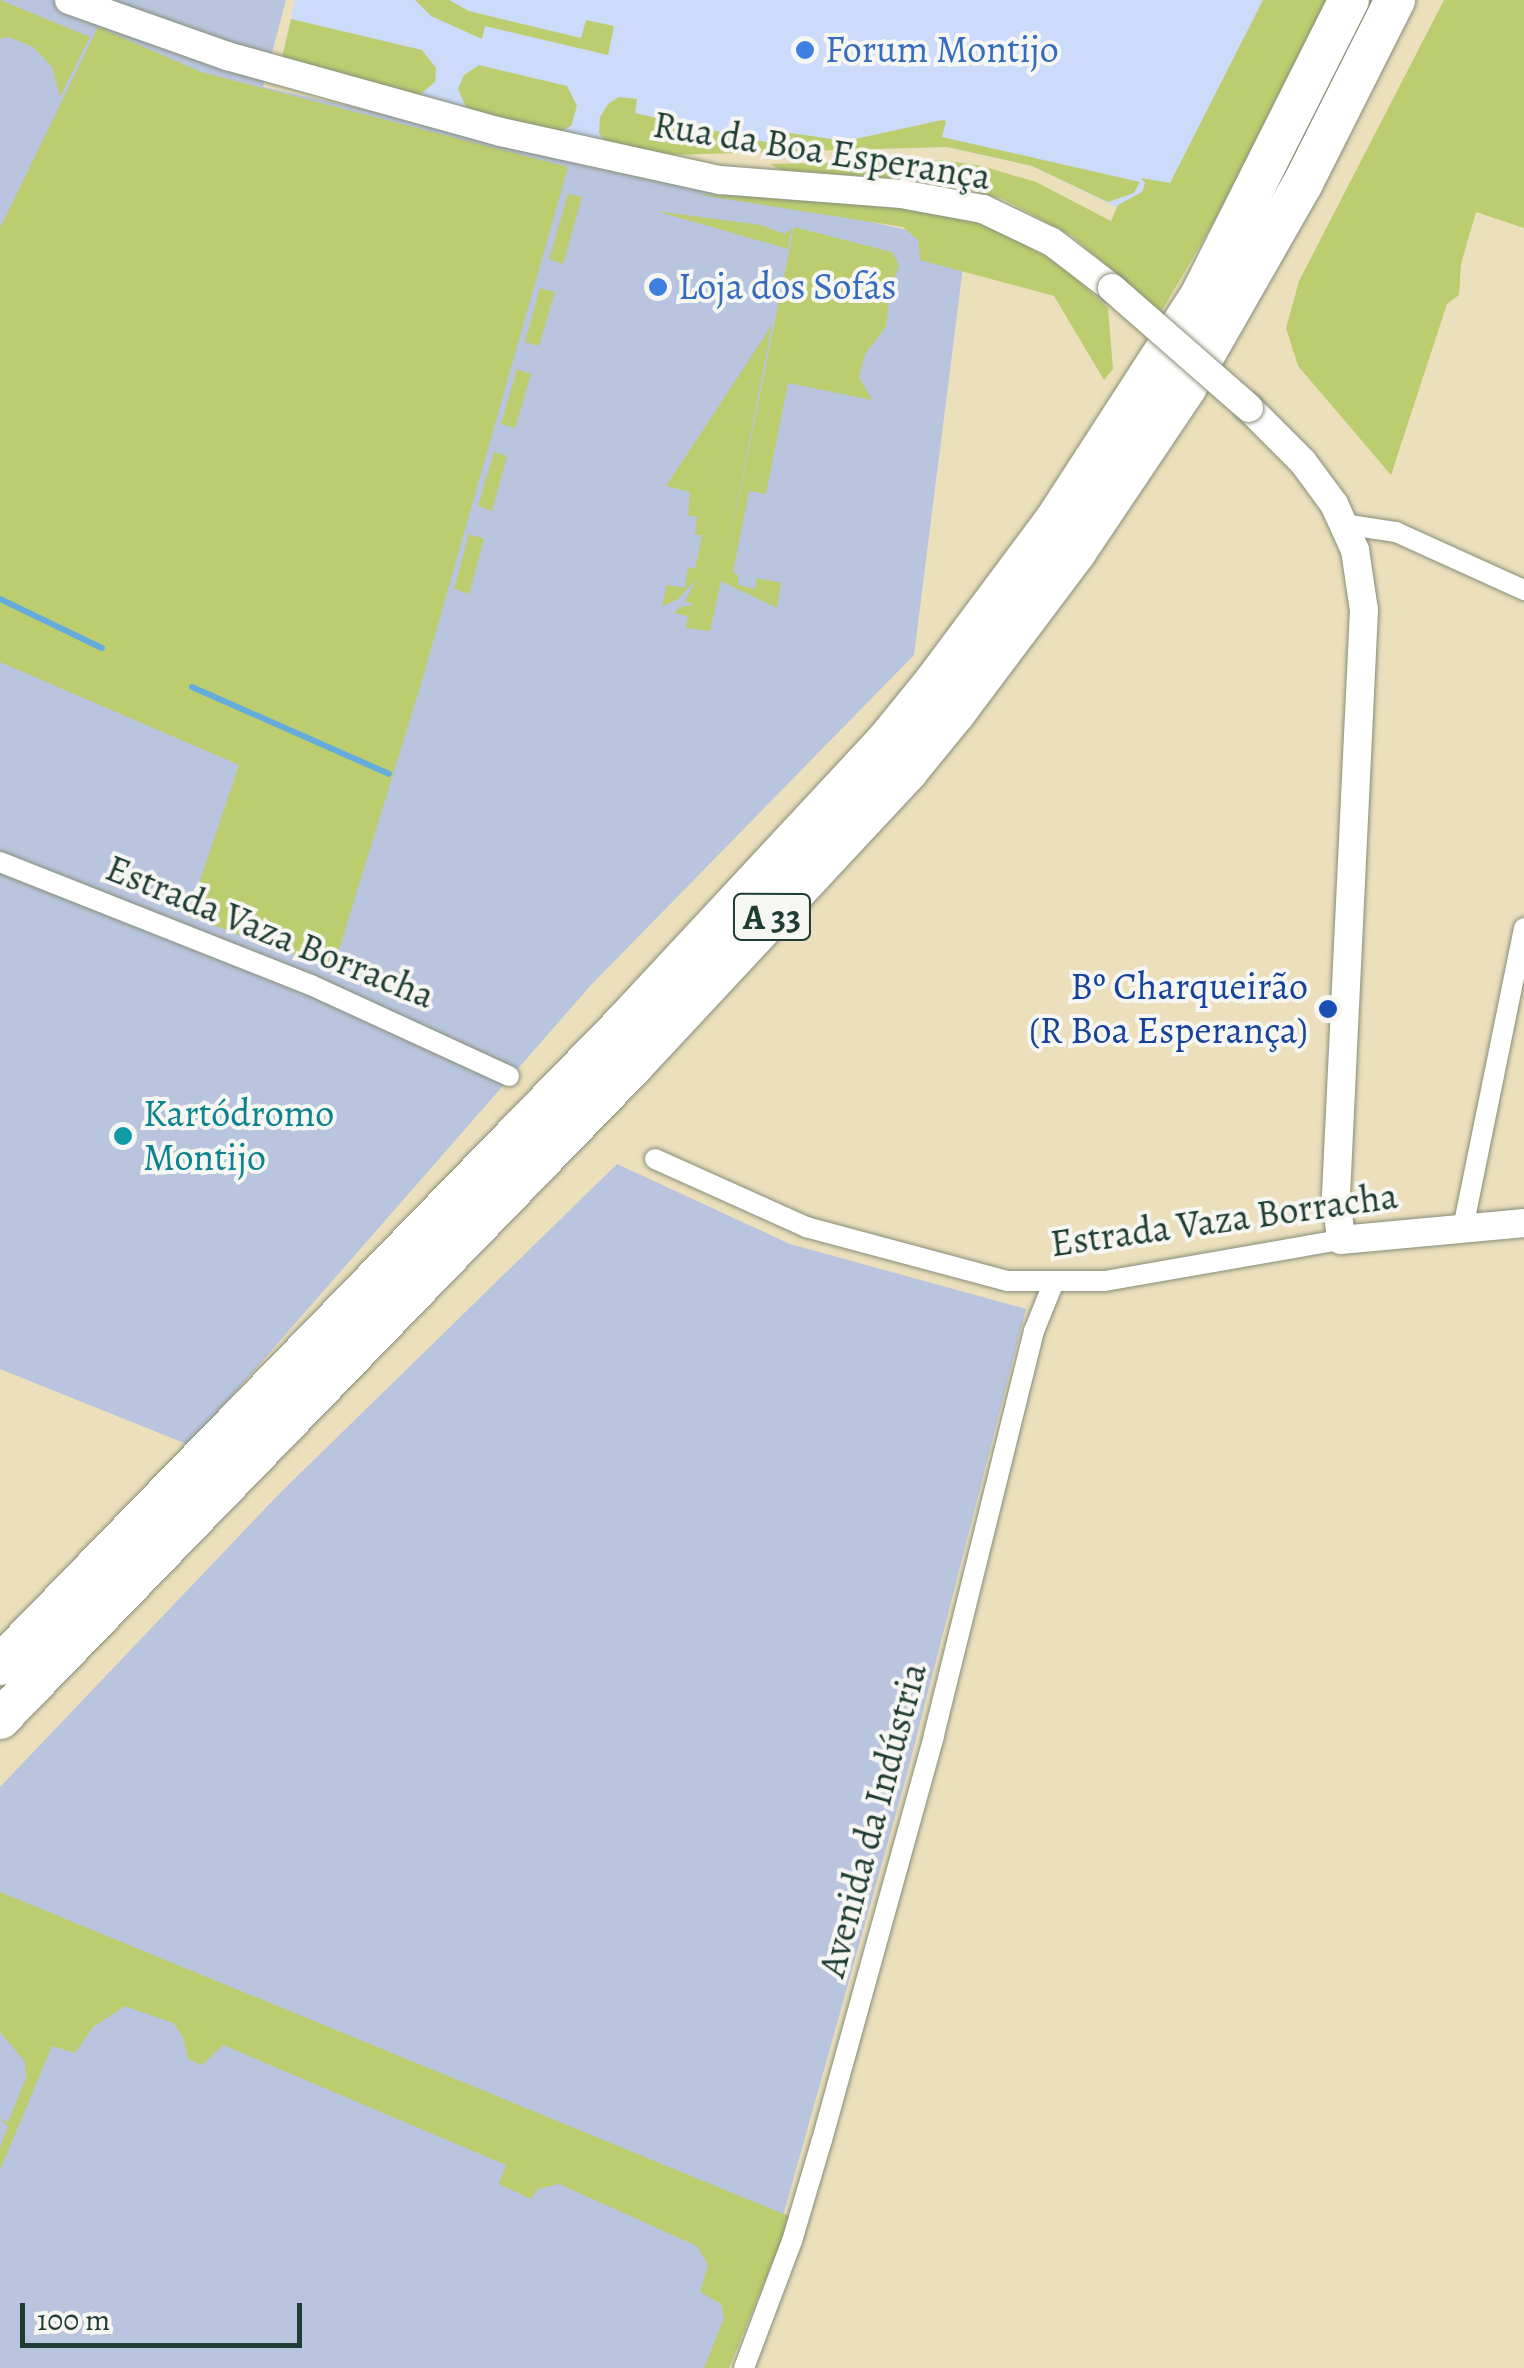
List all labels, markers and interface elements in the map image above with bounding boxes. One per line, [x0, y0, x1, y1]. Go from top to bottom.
place label: Forum Montijo [825, 27, 1059, 73]
marker: Forum Montijo [794, 39, 816, 61]
street label: Rua da Boa Esperança [650, 102, 994, 200]
place label: Loja dos Sofás [678, 264, 896, 310]
marker: Loja dos Sofás [647, 276, 669, 298]
street label: Estrada Vaza Borracha [99, 845, 441, 1019]
road number: A 33 [732, 887, 812, 947]
place label: Bº Charqueirão (R Boa Esperança) [1029, 964, 1308, 1054]
marker: Bº Charqueirão (R Boa Esperança) [1317, 998, 1339, 1020]
place label: Kartódromo Montijo [143, 1091, 334, 1180]
marker: Kartódromo Montijo [112, 1125, 134, 1147]
street label: Estrada Vaza Borracha [1047, 1173, 1401, 1267]
street label: Avenida da Indústria [809, 1658, 937, 1982]
scale bar [25, 2283, 308, 2345]
text: 100 m [37, 2300, 110, 2340]

